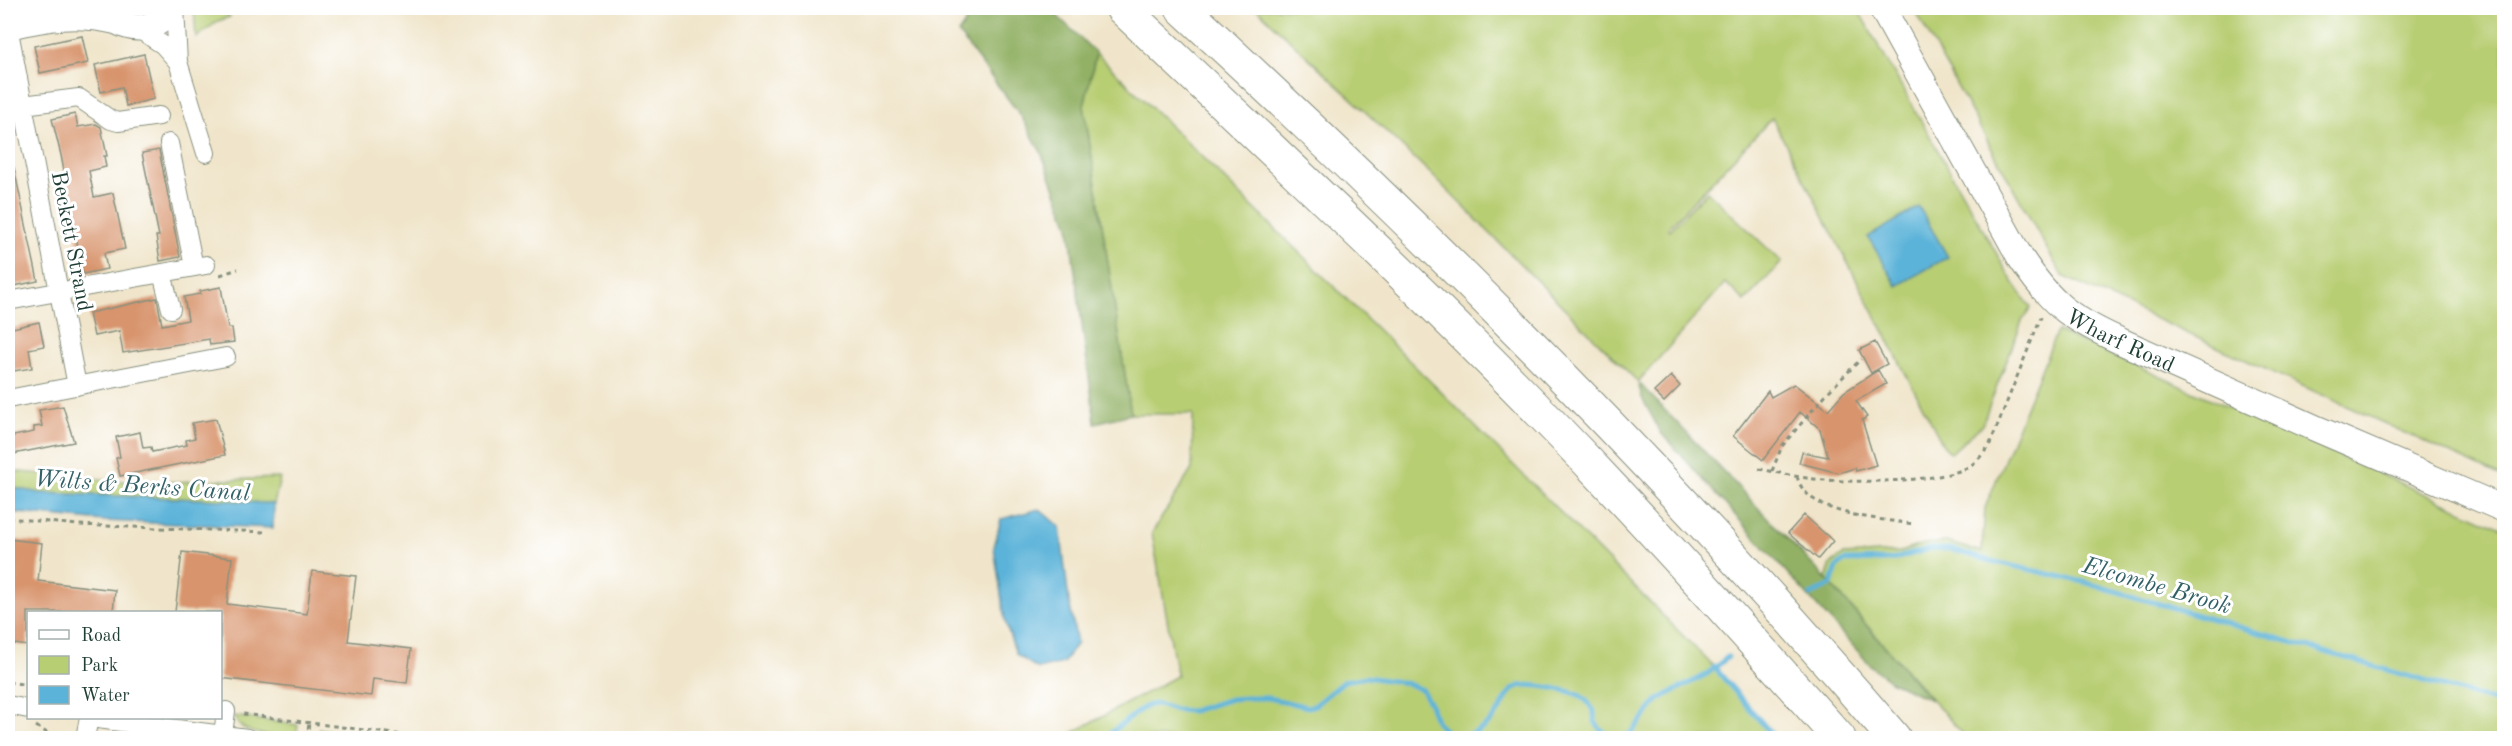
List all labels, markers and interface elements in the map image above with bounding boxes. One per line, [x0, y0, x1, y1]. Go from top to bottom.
street label: Beckett Strand [47, 169, 95, 313]
street label: Wharf Road [2061, 305, 2178, 377]
water label: Wilts & Berks Canal [33, 467, 251, 507]
water label: Elcombe Brook [2079, 554, 2233, 620]
legend [27, 611, 222, 719]
text: Road [81, 627, 121, 645]
text: Park [81, 657, 118, 675]
text: Water [81, 687, 130, 705]

